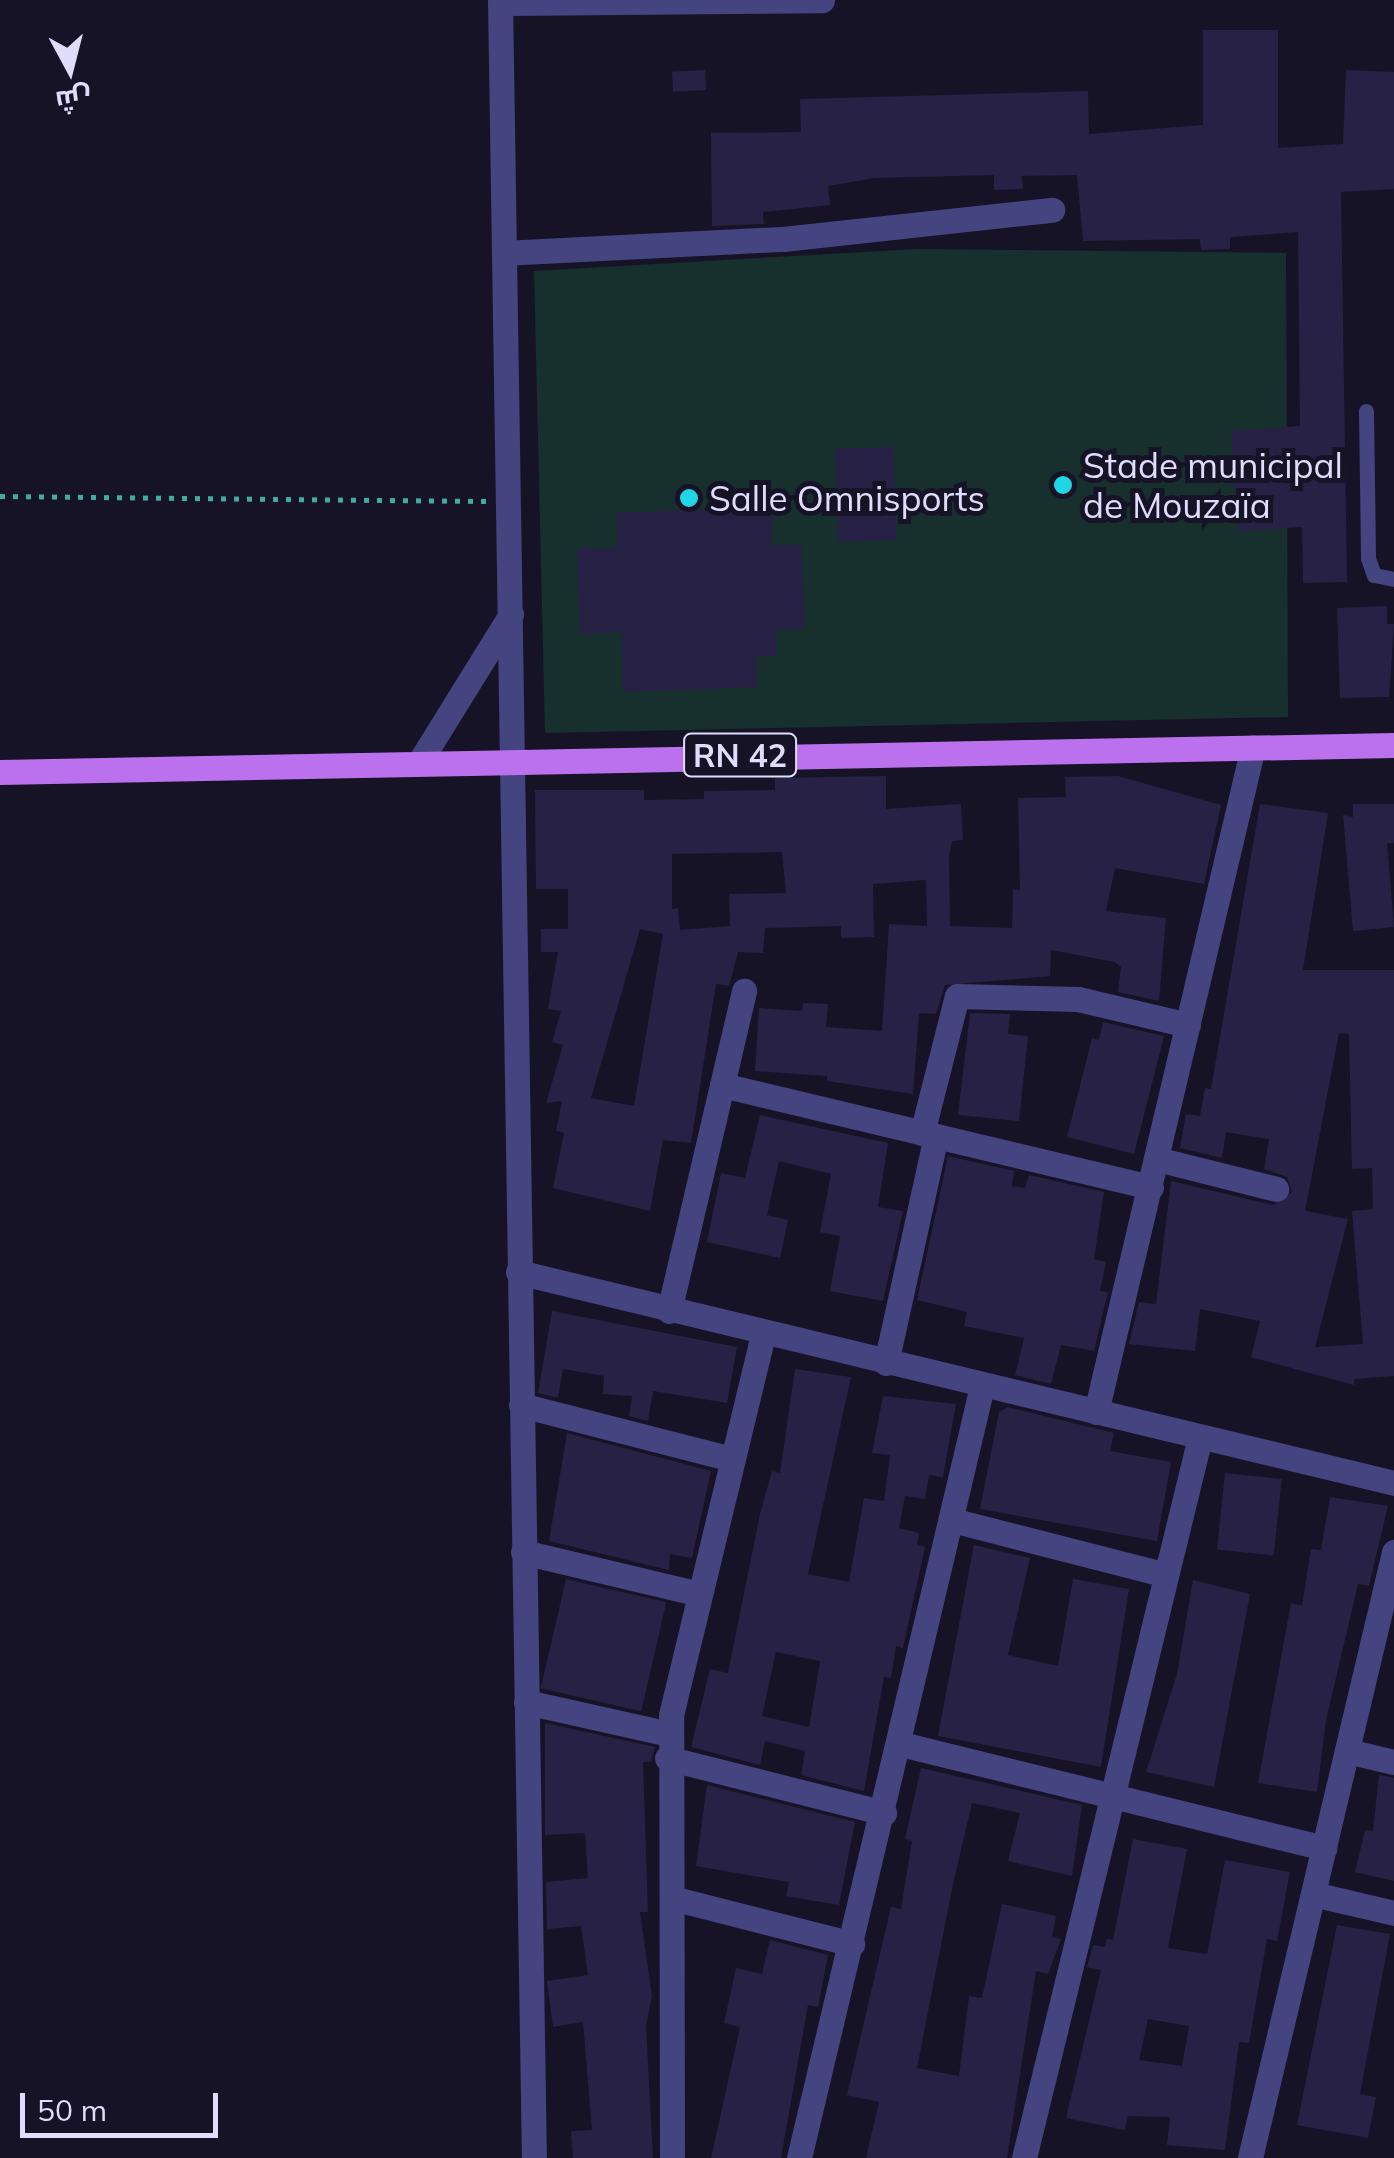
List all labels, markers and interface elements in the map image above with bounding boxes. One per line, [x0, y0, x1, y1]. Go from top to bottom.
north arrow [20, 20, 120, 120]
text: ش [54, 81, 94, 120]
place label: Stade municipal de Mouzaïa [1083, 444, 1343, 526]
marker: Stade municipal de Mouzaïa [1052, 474, 1074, 496]
place label: Salle Omnisports [709, 477, 985, 519]
marker: Salle Omnisports [678, 487, 700, 509]
road number: RN 42 [682, 728, 798, 782]
scale bar [25, 2073, 222, 2135]
text: 50 m [37, 2091, 107, 2129]

